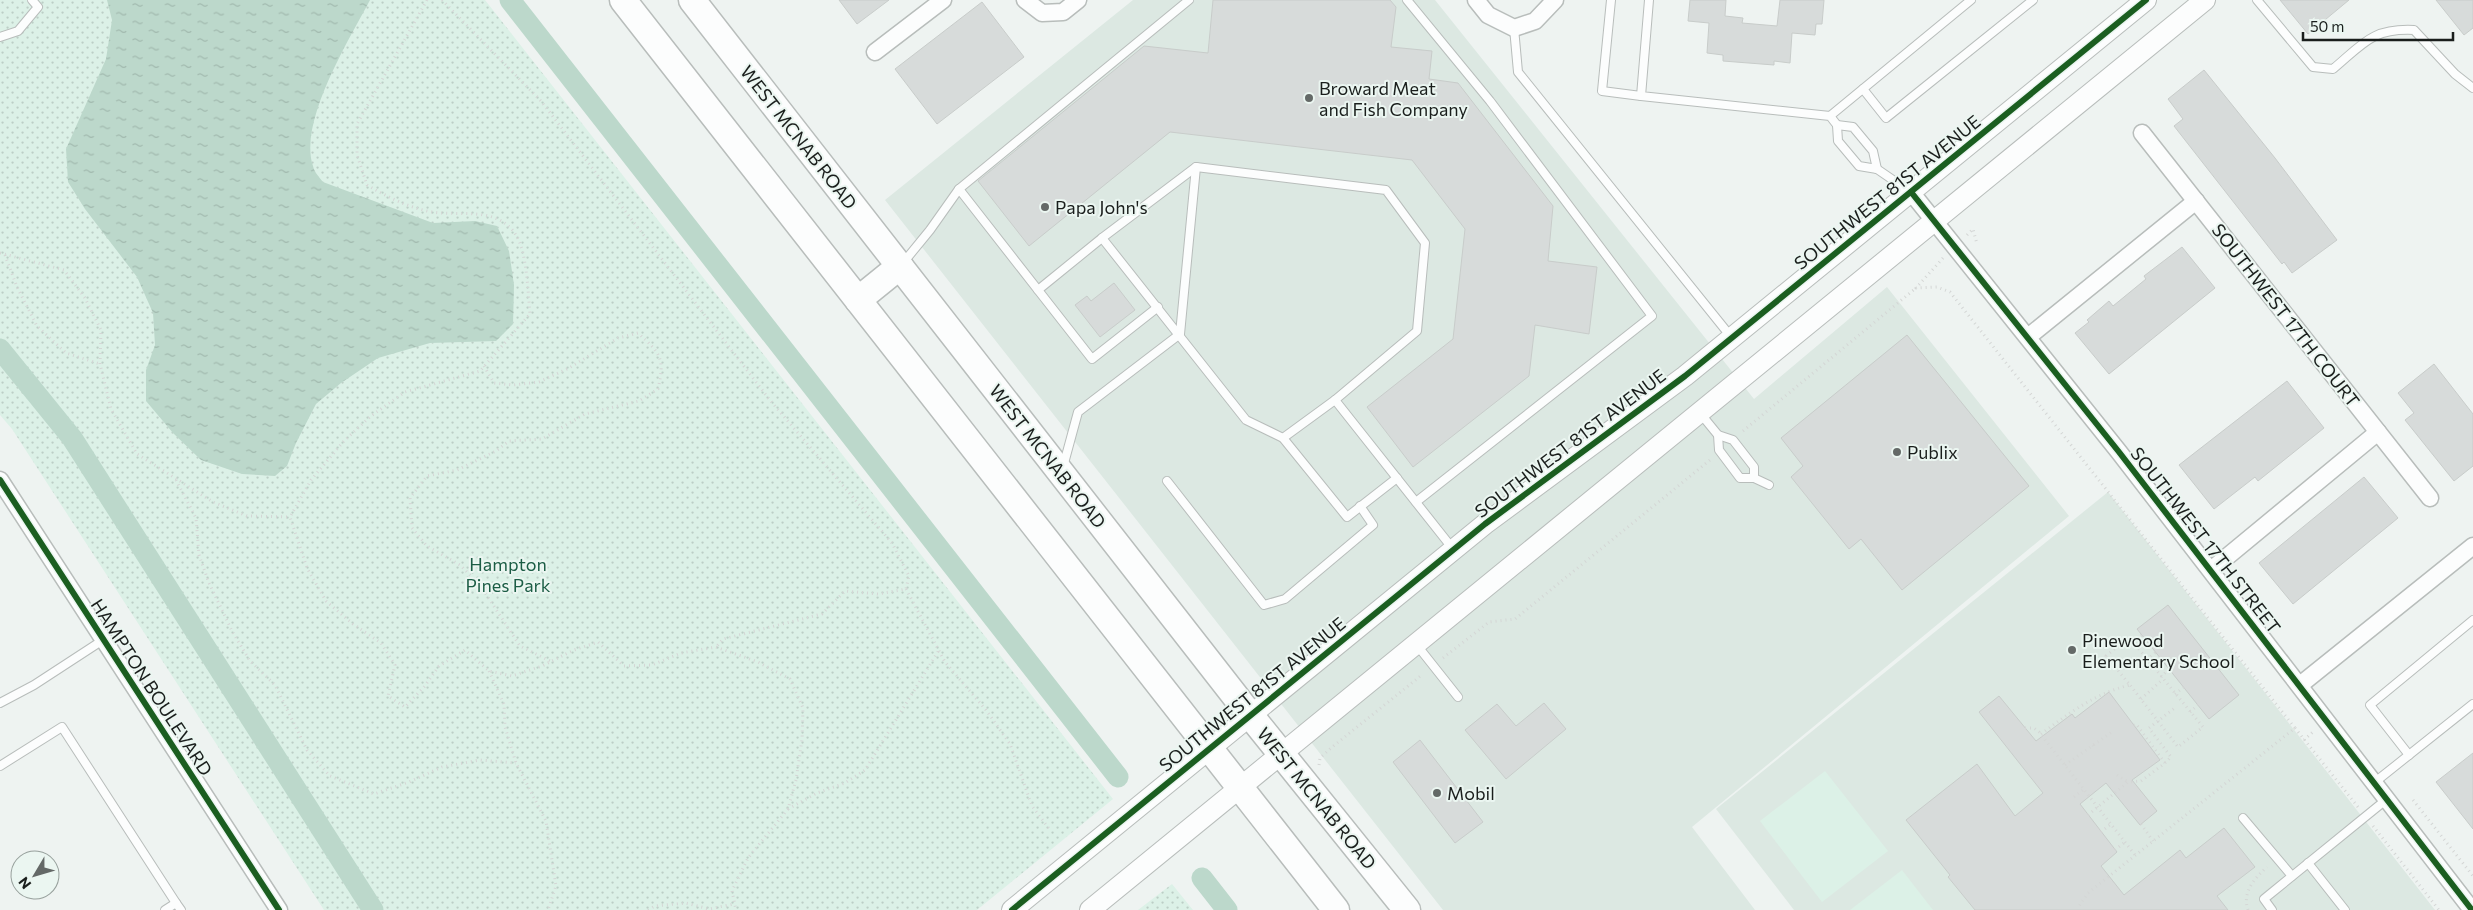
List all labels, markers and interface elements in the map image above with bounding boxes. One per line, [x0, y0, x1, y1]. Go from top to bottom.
scale bar [2303, 10, 2453, 42]
text: 50 m [2310, 17, 2344, 35]
street label: WEST MCNAB ROAD [736, 61, 862, 213]
place label: Broward Meat and Fish Company [1319, 77, 1468, 120]
marker: Broward Meat and Fish Company [1303, 92, 1315, 104]
street label: SOUTHWEST 81ST AVENUE [1789, 110, 1985, 274]
place label: Papa John's [1055, 196, 1148, 218]
marker: Papa John's [1039, 201, 1051, 213]
street label: SOUTHWEST 17TH COURT [2207, 219, 2365, 411]
street label: SOUTHWEST 81ST AVENUE [1470, 364, 1670, 522]
street label: WEST MCNAB ROAD [985, 380, 1111, 532]
place label: Publix [1907, 441, 1958, 463]
street label: SOUTHWEST 17TH STREET [2126, 442, 2286, 638]
marker: Publix [1891, 446, 1903, 458]
park label: Hampton Pines Park [465, 553, 551, 596]
street label: HAMPTON BOULEVARD [87, 594, 217, 780]
street label: SOUTHWEST 81ST AVENUE [1154, 612, 1350, 776]
place label: Pinewood Elementary School [2082, 629, 2235, 672]
marker: Pinewood Elementary School [2066, 644, 2078, 656]
street label: WEST MCNAB ROAD [1253, 723, 1381, 873]
place label: Mobil [1447, 782, 1495, 804]
marker: Mobil [1431, 787, 1443, 799]
north arrow [10, 850, 60, 900]
text: N [14, 874, 34, 893]

